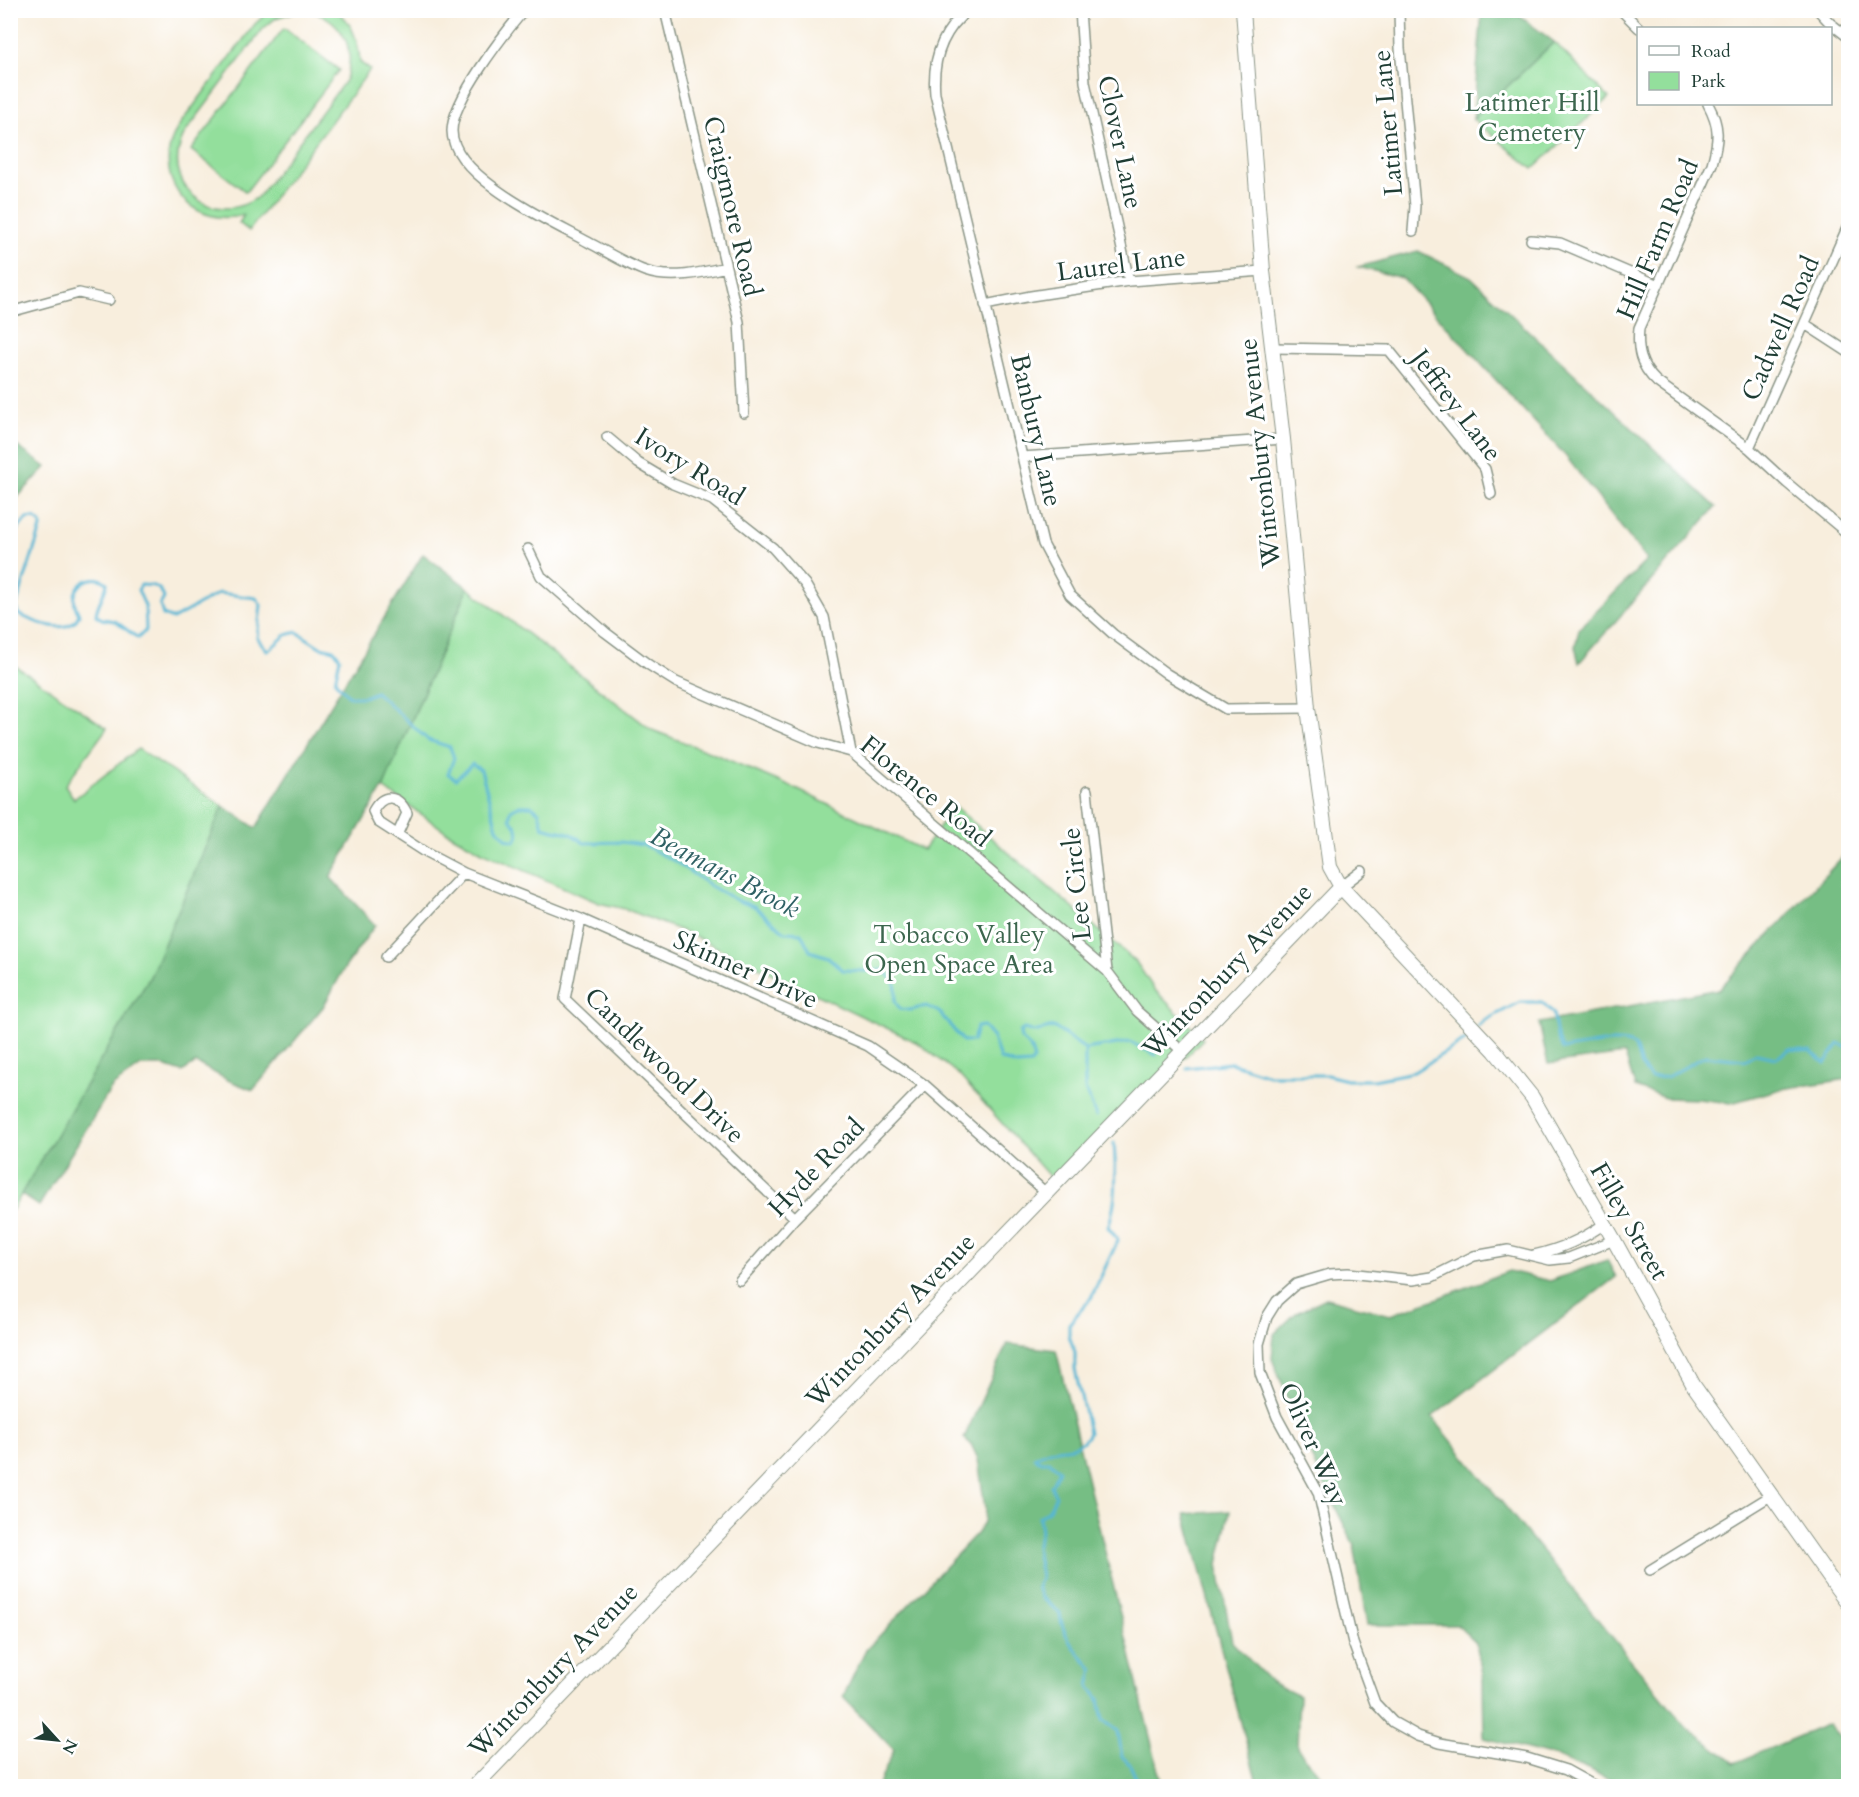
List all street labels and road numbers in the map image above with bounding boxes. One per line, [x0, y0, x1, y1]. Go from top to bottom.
street label: Latimer Lane [1364, 49, 1411, 197]
street label: Clover Lane [1089, 72, 1152, 212]
street label: Craigmore Road [695, 113, 770, 300]
street label: Hill Farm Road [1608, 154, 1707, 325]
street label: Laurel Lane [1055, 239, 1188, 290]
street label: Cadwell Road [1733, 250, 1828, 406]
street label: Wintonbury Avenue [1230, 336, 1289, 570]
street label: Jeffrey Lane [1401, 339, 1510, 468]
street label: Banbury Lane [1002, 350, 1071, 510]
street label: Ivory Road [628, 419, 751, 514]
street label: Florence Road [853, 728, 999, 855]
street label: Lee Circle [1053, 826, 1100, 942]
street label: Wintonbury Avenue [1134, 875, 1320, 1066]
street label: Skinner Drive [668, 922, 824, 1017]
street label: Candlewood Drive [577, 980, 753, 1151]
street label: Hyde Road [760, 1110, 873, 1225]
street label: Filley Street [1582, 1156, 1677, 1286]
street label: Wintonbury Avenue [797, 1225, 983, 1416]
street label: Oliver Way [1271, 1377, 1356, 1512]
street label: Wintonbury Avenue [460, 1575, 646, 1766]

